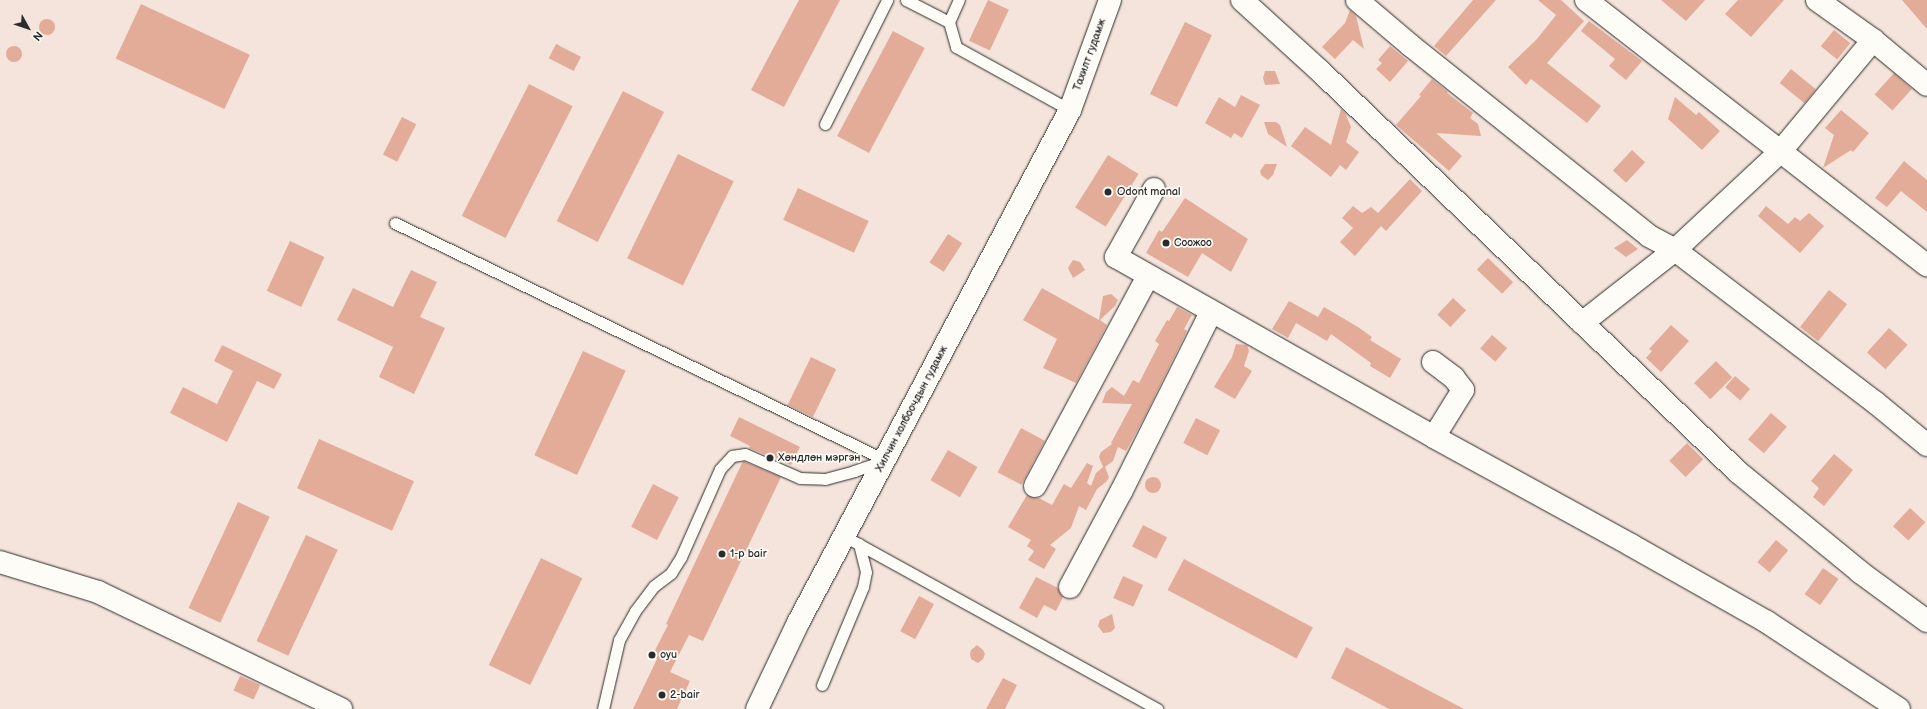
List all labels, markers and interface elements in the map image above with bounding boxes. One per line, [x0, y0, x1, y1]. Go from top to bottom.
north arrow [8, 8, 48, 48]
street label: Тахилт гудамж [1071, 17, 1109, 93]
text: N [30, 29, 45, 43]
place label: Odont manal [1117, 185, 1181, 199]
marker: Odont manal [1102, 186, 1114, 198]
place label: Соожоо [1174, 236, 1212, 250]
marker: Соожоо [1161, 238, 1171, 248]
street label: Хилчин холбоочдын гудамж [873, 344, 951, 474]
place label: Хөндлөн мэргэн [778, 451, 861, 465]
marker: Хөндлөн мэргэн [765, 453, 775, 463]
place label: 1-p bair [730, 547, 767, 561]
marker: 1-p bair [717, 549, 727, 559]
place label: oyu [660, 648, 677, 662]
marker: oyu [647, 650, 657, 660]
place label: 2-bair [670, 688, 699, 702]
marker: 2-bair [657, 690, 667, 700]

